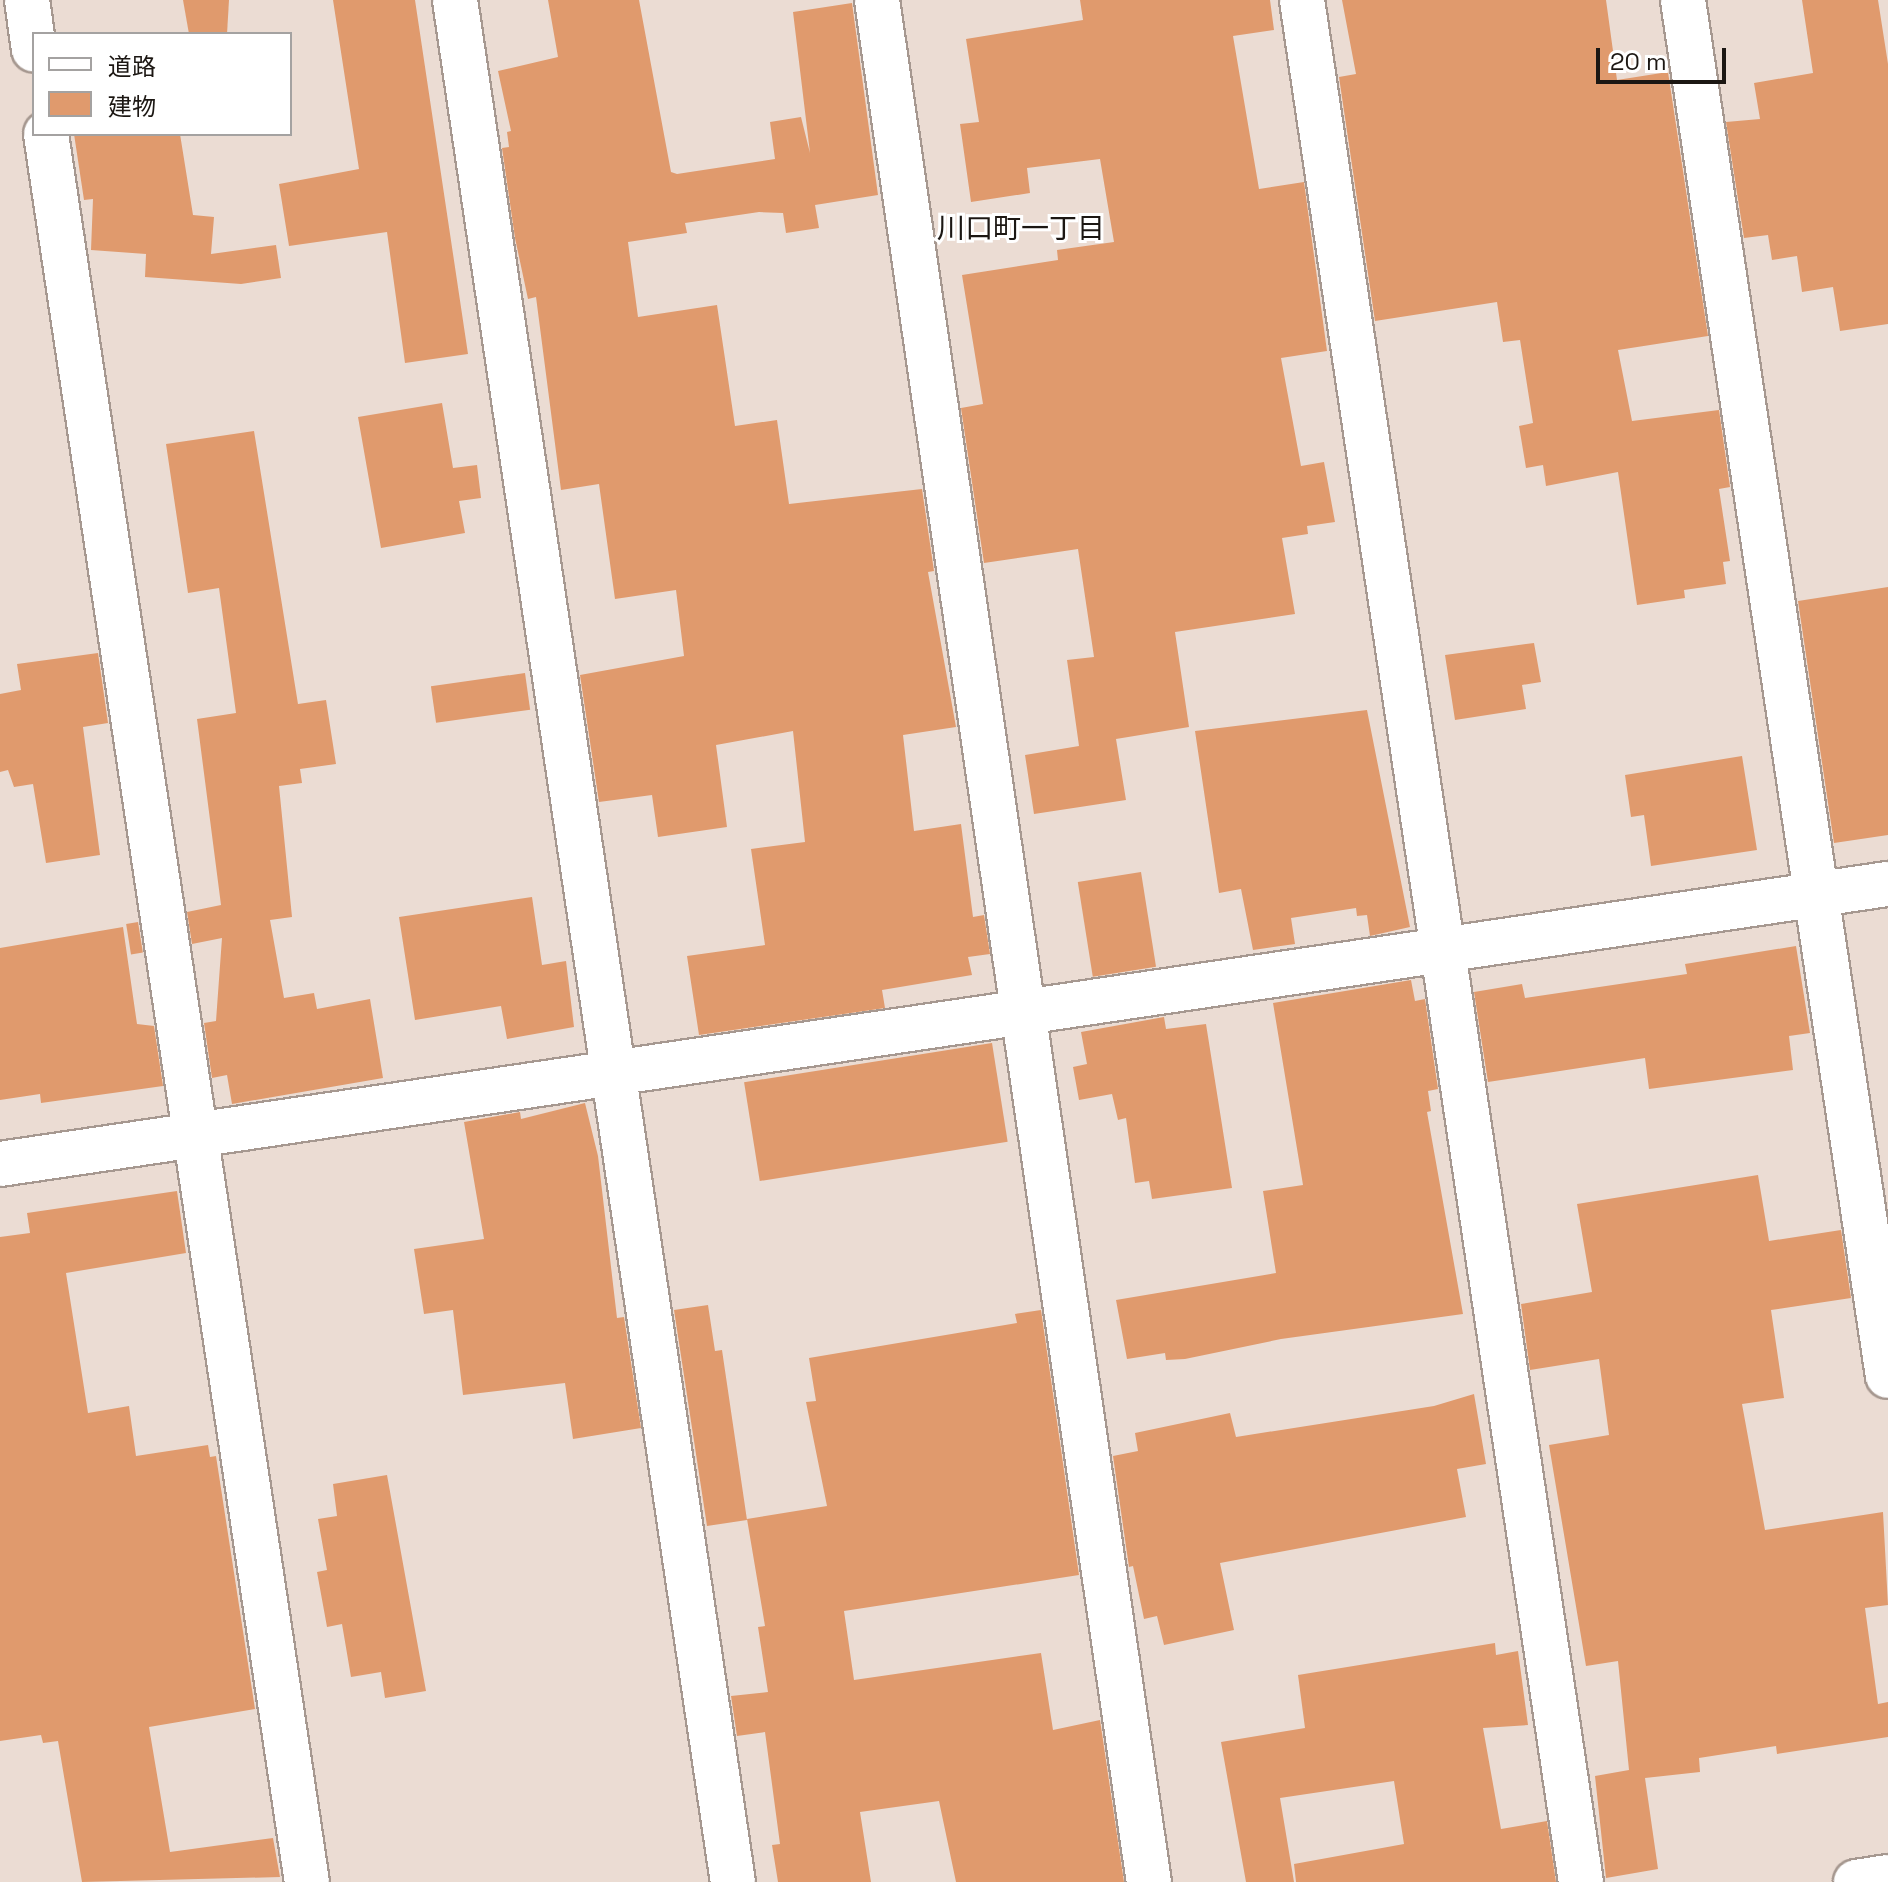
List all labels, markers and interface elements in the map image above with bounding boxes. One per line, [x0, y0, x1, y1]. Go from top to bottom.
legend [32, 32, 292, 136]
scale bar [1600, 32, 1730, 82]
text: 20 m [1610, 46, 1667, 77]
text: 道路 [108, 51, 156, 82]
text: 建物 [108, 91, 156, 122]
district label: 川口町一丁目 [937, 211, 1105, 245]

